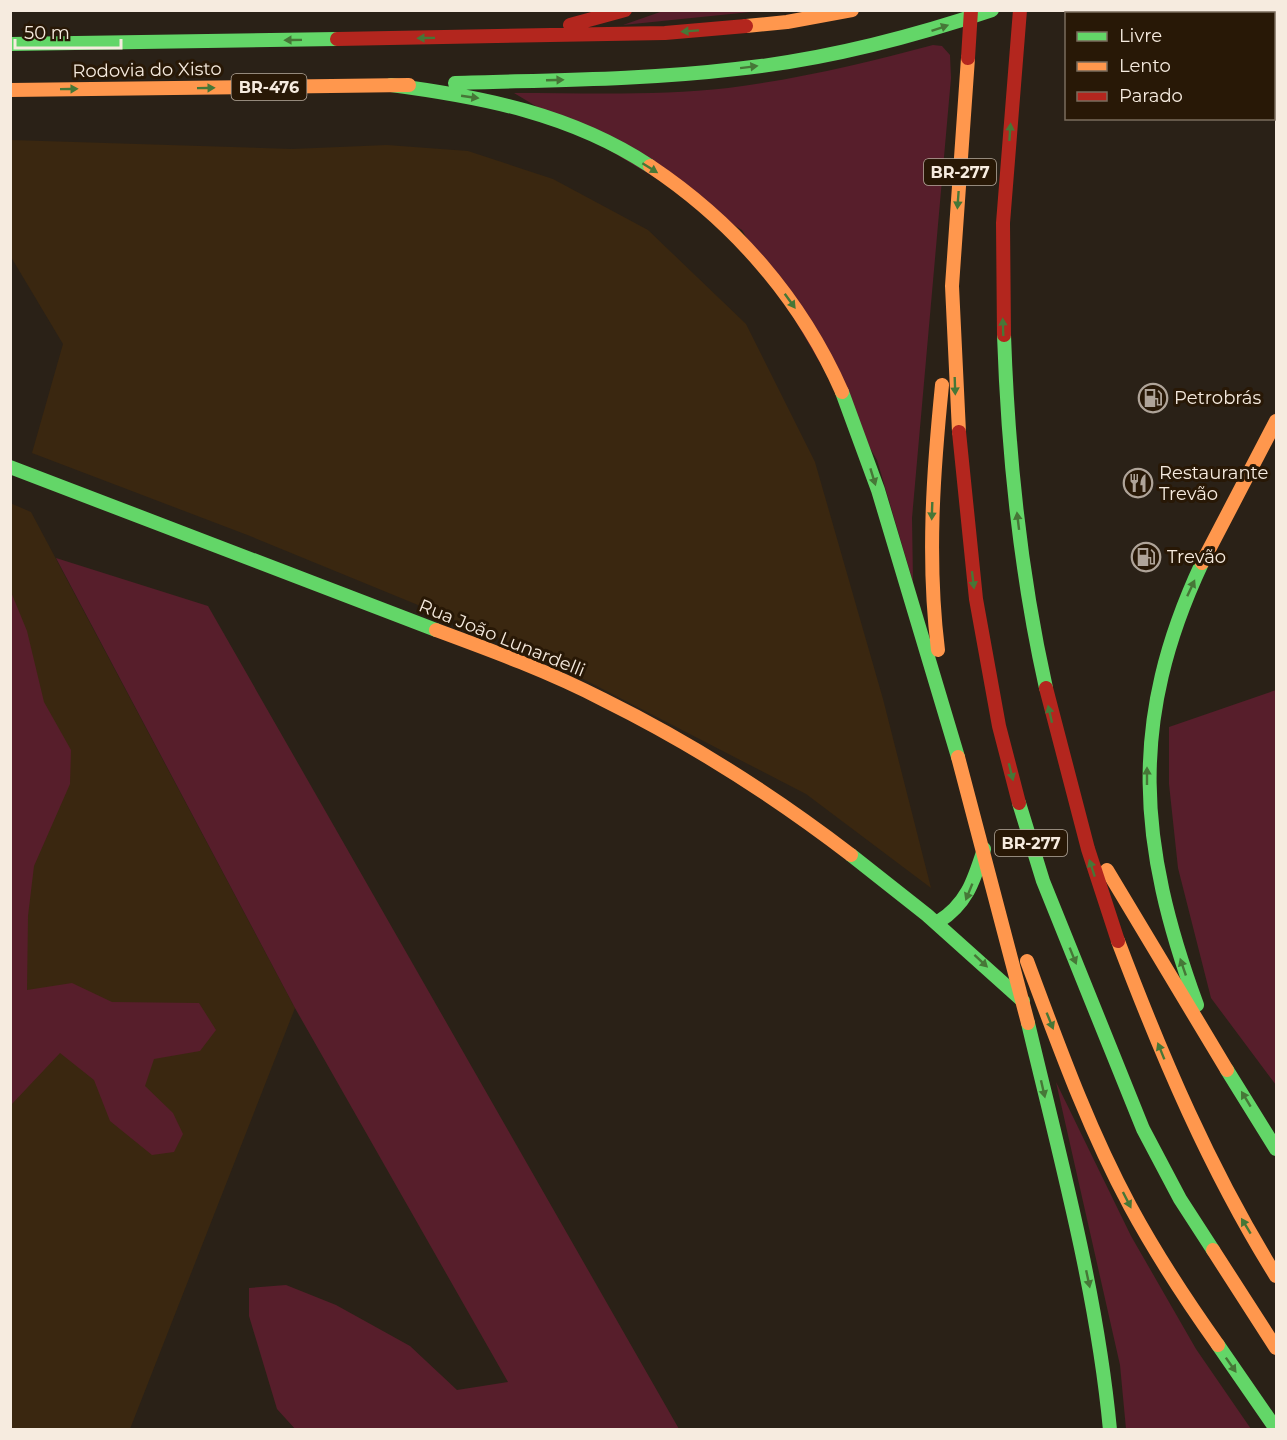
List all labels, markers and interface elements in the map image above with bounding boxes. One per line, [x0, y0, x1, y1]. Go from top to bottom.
scale bar [15, 12, 122, 50]
legend [1065, 12, 1275, 120]
text: 50 m [24, 22, 70, 44]
one-way arrow [931, 23, 949, 33]
text: Livre [1119, 25, 1162, 47]
one-way arrow [680, 26, 699, 36]
one-way arrow [417, 33, 436, 43]
one-way arrow [283, 35, 302, 45]
text: Lento [1119, 55, 1171, 77]
street label: Rodovia do Xisto [72, 58, 222, 82]
one-way arrow [740, 62, 759, 72]
road number: BR-476 [232, 74, 306, 100]
one-way arrow [545, 75, 564, 84]
one-way arrow [196, 83, 215, 92]
one-way arrow [59, 84, 78, 94]
text: Parado [1119, 85, 1183, 107]
one-way arrow [461, 92, 480, 101]
one-way arrow [1005, 123, 1015, 142]
road number: BR-277 [924, 159, 996, 185]
one-way arrow [641, 162, 657, 174]
one-way arrow [954, 190, 963, 209]
one-way arrow [784, 294, 796, 309]
one-way arrow [998, 317, 1008, 336]
one-way arrow [950, 377, 960, 396]
fuel station icon: Petrobrás [1137, 382, 1169, 414]
place label: Petrobrás [1174, 387, 1261, 409]
place label: Restaurante Trevão [1159, 462, 1269, 505]
restaurant icon: Restaurante Trevão [1122, 467, 1154, 499]
one-way arrow [869, 468, 878, 486]
one-way arrow [927, 502, 937, 521]
one-way arrow [1013, 512, 1022, 531]
fuel station icon: Trevão [1130, 541, 1162, 573]
place label: Trevão [1167, 546, 1226, 568]
one-way arrow [969, 571, 978, 590]
one-way arrow [1187, 579, 1196, 596]
street label: Rua João Lunardelli [416, 595, 588, 681]
one-way arrow [1044, 704, 1054, 723]
one-way arrow [1006, 762, 1016, 781]
one-way arrow [1142, 767, 1152, 786]
road number: BR-277 [995, 830, 1067, 856]
one-way arrow [1087, 859, 1096, 877]
one-way arrow [964, 883, 974, 901]
one-way arrow [1068, 948, 1078, 966]
one-way arrow [973, 954, 988, 968]
one-way arrow [1177, 958, 1187, 976]
one-way arrow [1046, 1012, 1055, 1030]
one-way arrow [1156, 1042, 1165, 1060]
one-way arrow [1039, 1080, 1049, 1098]
one-way arrow [1241, 1091, 1252, 1107]
one-way arrow [1122, 1191, 1132, 1209]
one-way arrow [1240, 1218, 1251, 1234]
one-way arrow [1084, 1270, 1093, 1289]
one-way arrow [1225, 1356, 1237, 1372]

